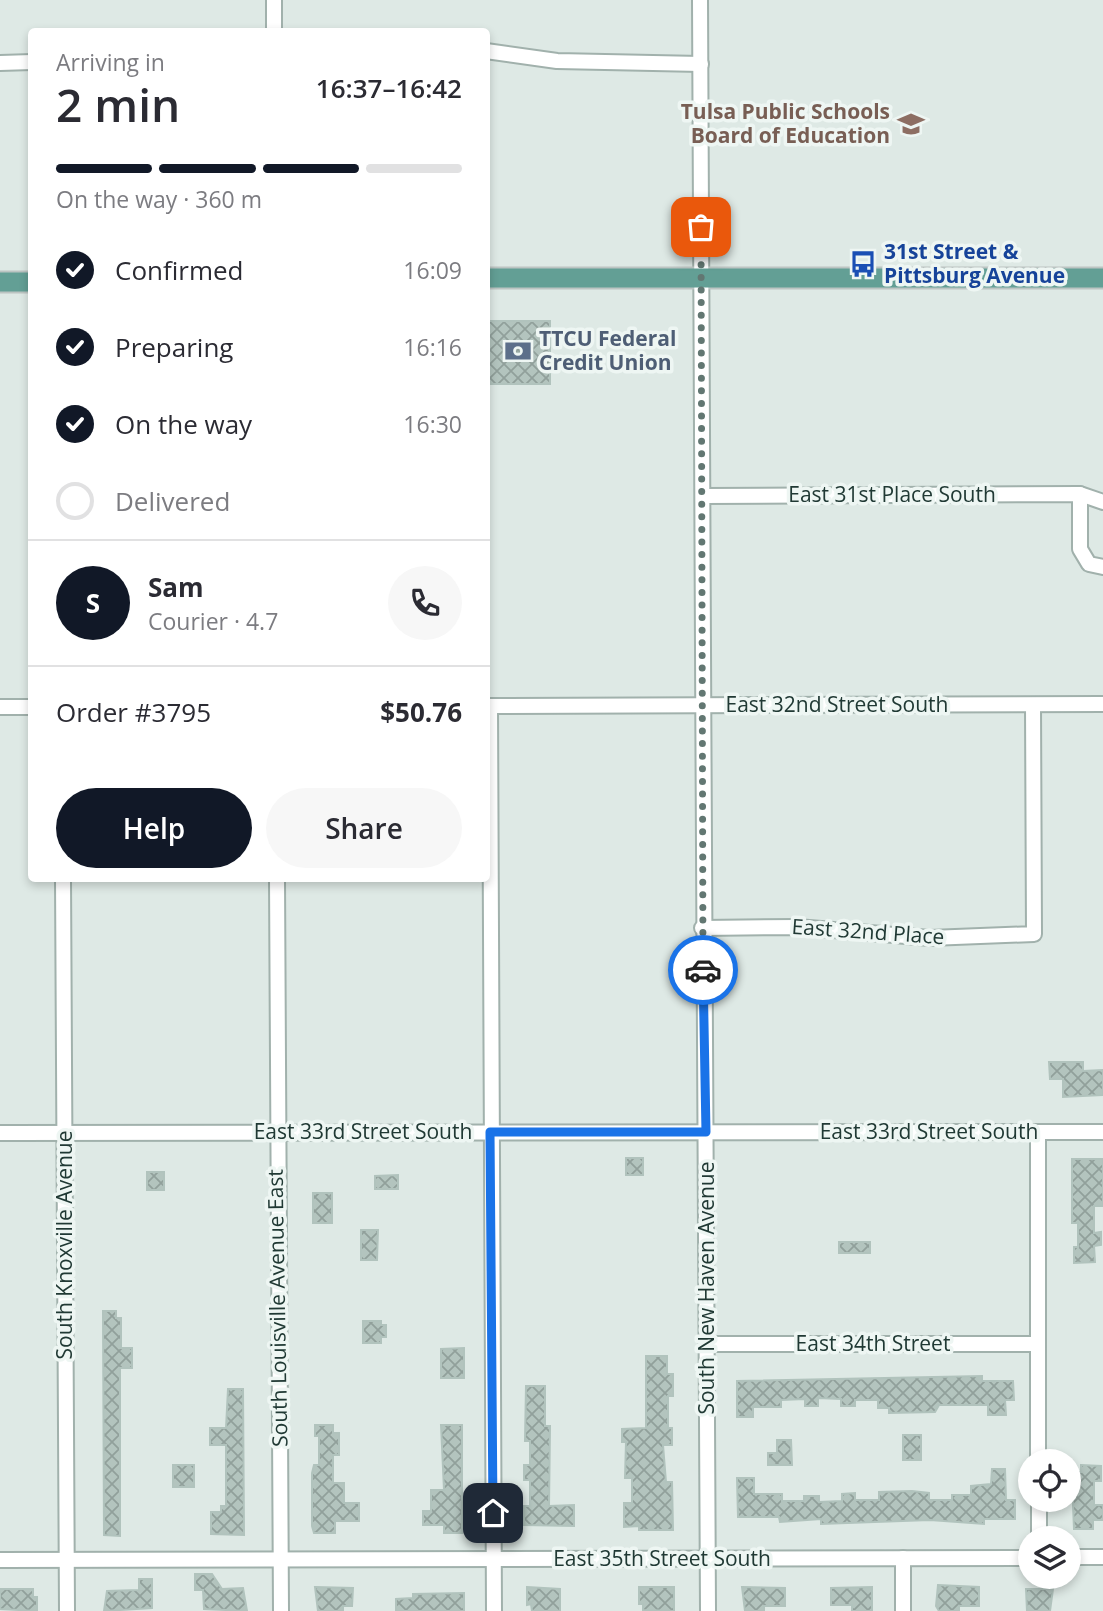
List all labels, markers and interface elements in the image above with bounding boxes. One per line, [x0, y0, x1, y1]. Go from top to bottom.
text: Arriving in [56, 46, 165, 78]
text: 16:37–16:42 [316, 70, 462, 106]
text: 2 min [56, 73, 180, 135]
place label: Tulsa Public Schools Board of Education [681, 97, 890, 149]
school or university icon: Tulsa Public Schools Board of Education [896, 109, 926, 139]
text: On the way · 360 m [56, 183, 262, 215]
pin [671, 197, 731, 257]
icon: bag [682, 208, 720, 246]
place label: 31st Street & Pittsburg Avenue [884, 237, 1065, 289]
bus stop icon: 31st Street & Pittsburg Avenue [848, 249, 878, 279]
icon: check [56, 251, 94, 289]
text: Confirmed [115, 252, 243, 288]
text: 16:09 [403, 254, 462, 286]
place label: TTCU Federal Credit Union [539, 324, 676, 376]
icon: check [56, 328, 94, 366]
text: Preparing [115, 329, 233, 365]
text: 16:16 [403, 331, 462, 363]
bank icon: TTCU Federal Credit Union [503, 336, 533, 366]
icon: check [56, 405, 94, 443]
text: On the way [115, 406, 252, 442]
text: 16:30 [403, 408, 462, 440]
street label: East 31st Place South [788, 480, 996, 508]
text: Delivered [115, 483, 230, 519]
button: phone [388, 566, 462, 640]
text: Sam [148, 569, 204, 605]
text: S [86, 585, 100, 621]
text: Courier · 4.7 [148, 605, 278, 637]
street label: East 32nd Street South [726, 690, 948, 718]
text: Order #3795 [56, 694, 211, 730]
text: $50.76 [380, 694, 462, 730]
button: Help [56, 788, 252, 868]
button: Share [266, 788, 462, 868]
street label: East 32nd Place [791, 912, 945, 950]
courier [668, 935, 738, 1005]
icon: car [684, 951, 722, 989]
street label: East 33rd Street South [254, 1117, 472, 1145]
street label: East 33rd Street South [820, 1117, 1038, 1145]
street label: South Knoxville Avenue [50, 1131, 78, 1359]
street label: South New Haven Avenue [692, 1161, 720, 1415]
street label: South Louisville Avenue East [261, 1169, 293, 1447]
street label: East 34th Street [796, 1329, 950, 1357]
map controls [1018, 1449, 1081, 1589]
button: locate [1018, 1449, 1081, 1512]
pin [463, 1483, 523, 1543]
icon: home [474, 1494, 512, 1532]
button: layers [1018, 1526, 1081, 1589]
street label: East 35th Street South [553, 1544, 771, 1572]

